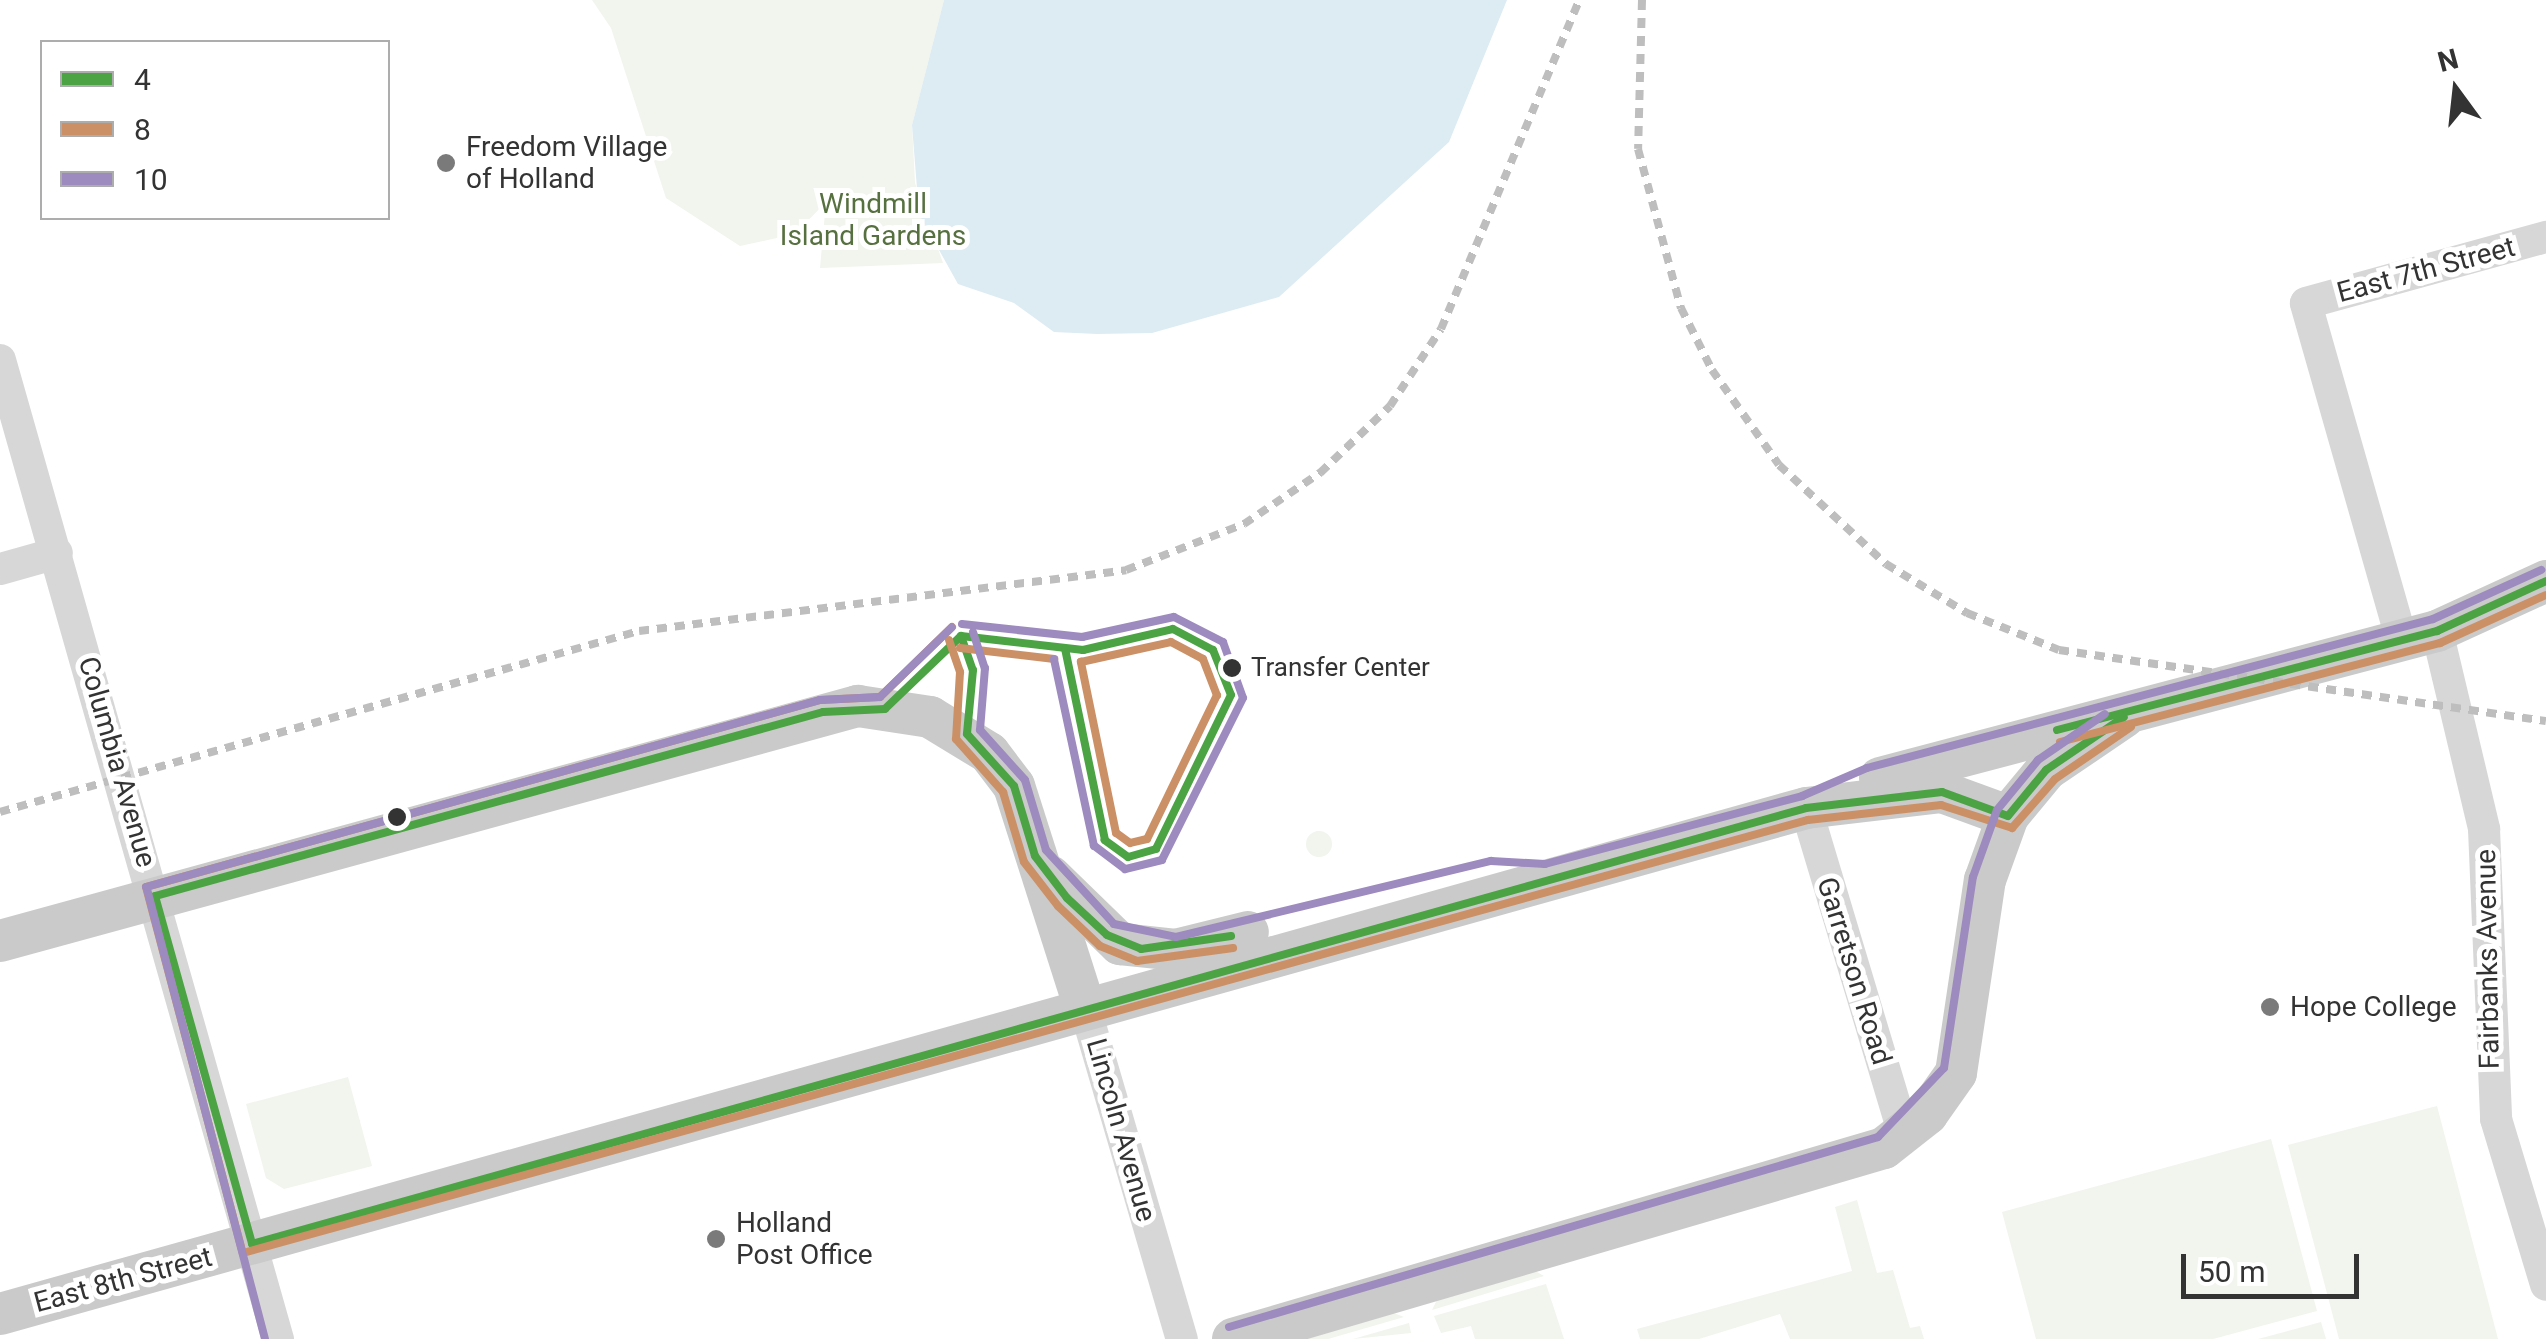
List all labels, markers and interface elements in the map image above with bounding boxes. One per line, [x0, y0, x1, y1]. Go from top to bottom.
legend [40, 40, 390, 220]
north arrow [2406, 40, 2506, 140]
text: N [2434, 42, 2462, 79]
text: 4 [134, 62, 151, 97]
text: 8 [134, 112, 151, 147]
place label: Freedom Village of Holland [466, 130, 667, 196]
marker: Freedom Village of Holland [435, 152, 457, 174]
text: 10 [134, 162, 168, 197]
park label: Windmill Island Gardens [780, 187, 966, 253]
street label: East 7th Street [2333, 230, 2519, 310]
place label: Transfer Center [1251, 652, 1430, 684]
street label: Columbia Avenue [71, 653, 163, 871]
marker: Transfer Center [1222, 658, 1242, 678]
unlabelled marker [387, 807, 407, 827]
street label: Fairbanks Avenue [2469, 849, 2507, 1069]
street label: Garretson Road [1810, 873, 1898, 1069]
place label: Hope College [2290, 990, 2457, 1024]
marker: Hope College [2259, 996, 2281, 1018]
street label: Lincoln Avenue [1079, 1035, 1163, 1225]
place label: Holland Post Office [736, 1206, 873, 1272]
marker: Holland Post Office [705, 1228, 727, 1250]
scale bar [2186, 1234, 2364, 1296]
street label: East 8th Street [30, 1240, 216, 1320]
text: 50 m [2198, 1254, 2265, 1289]

